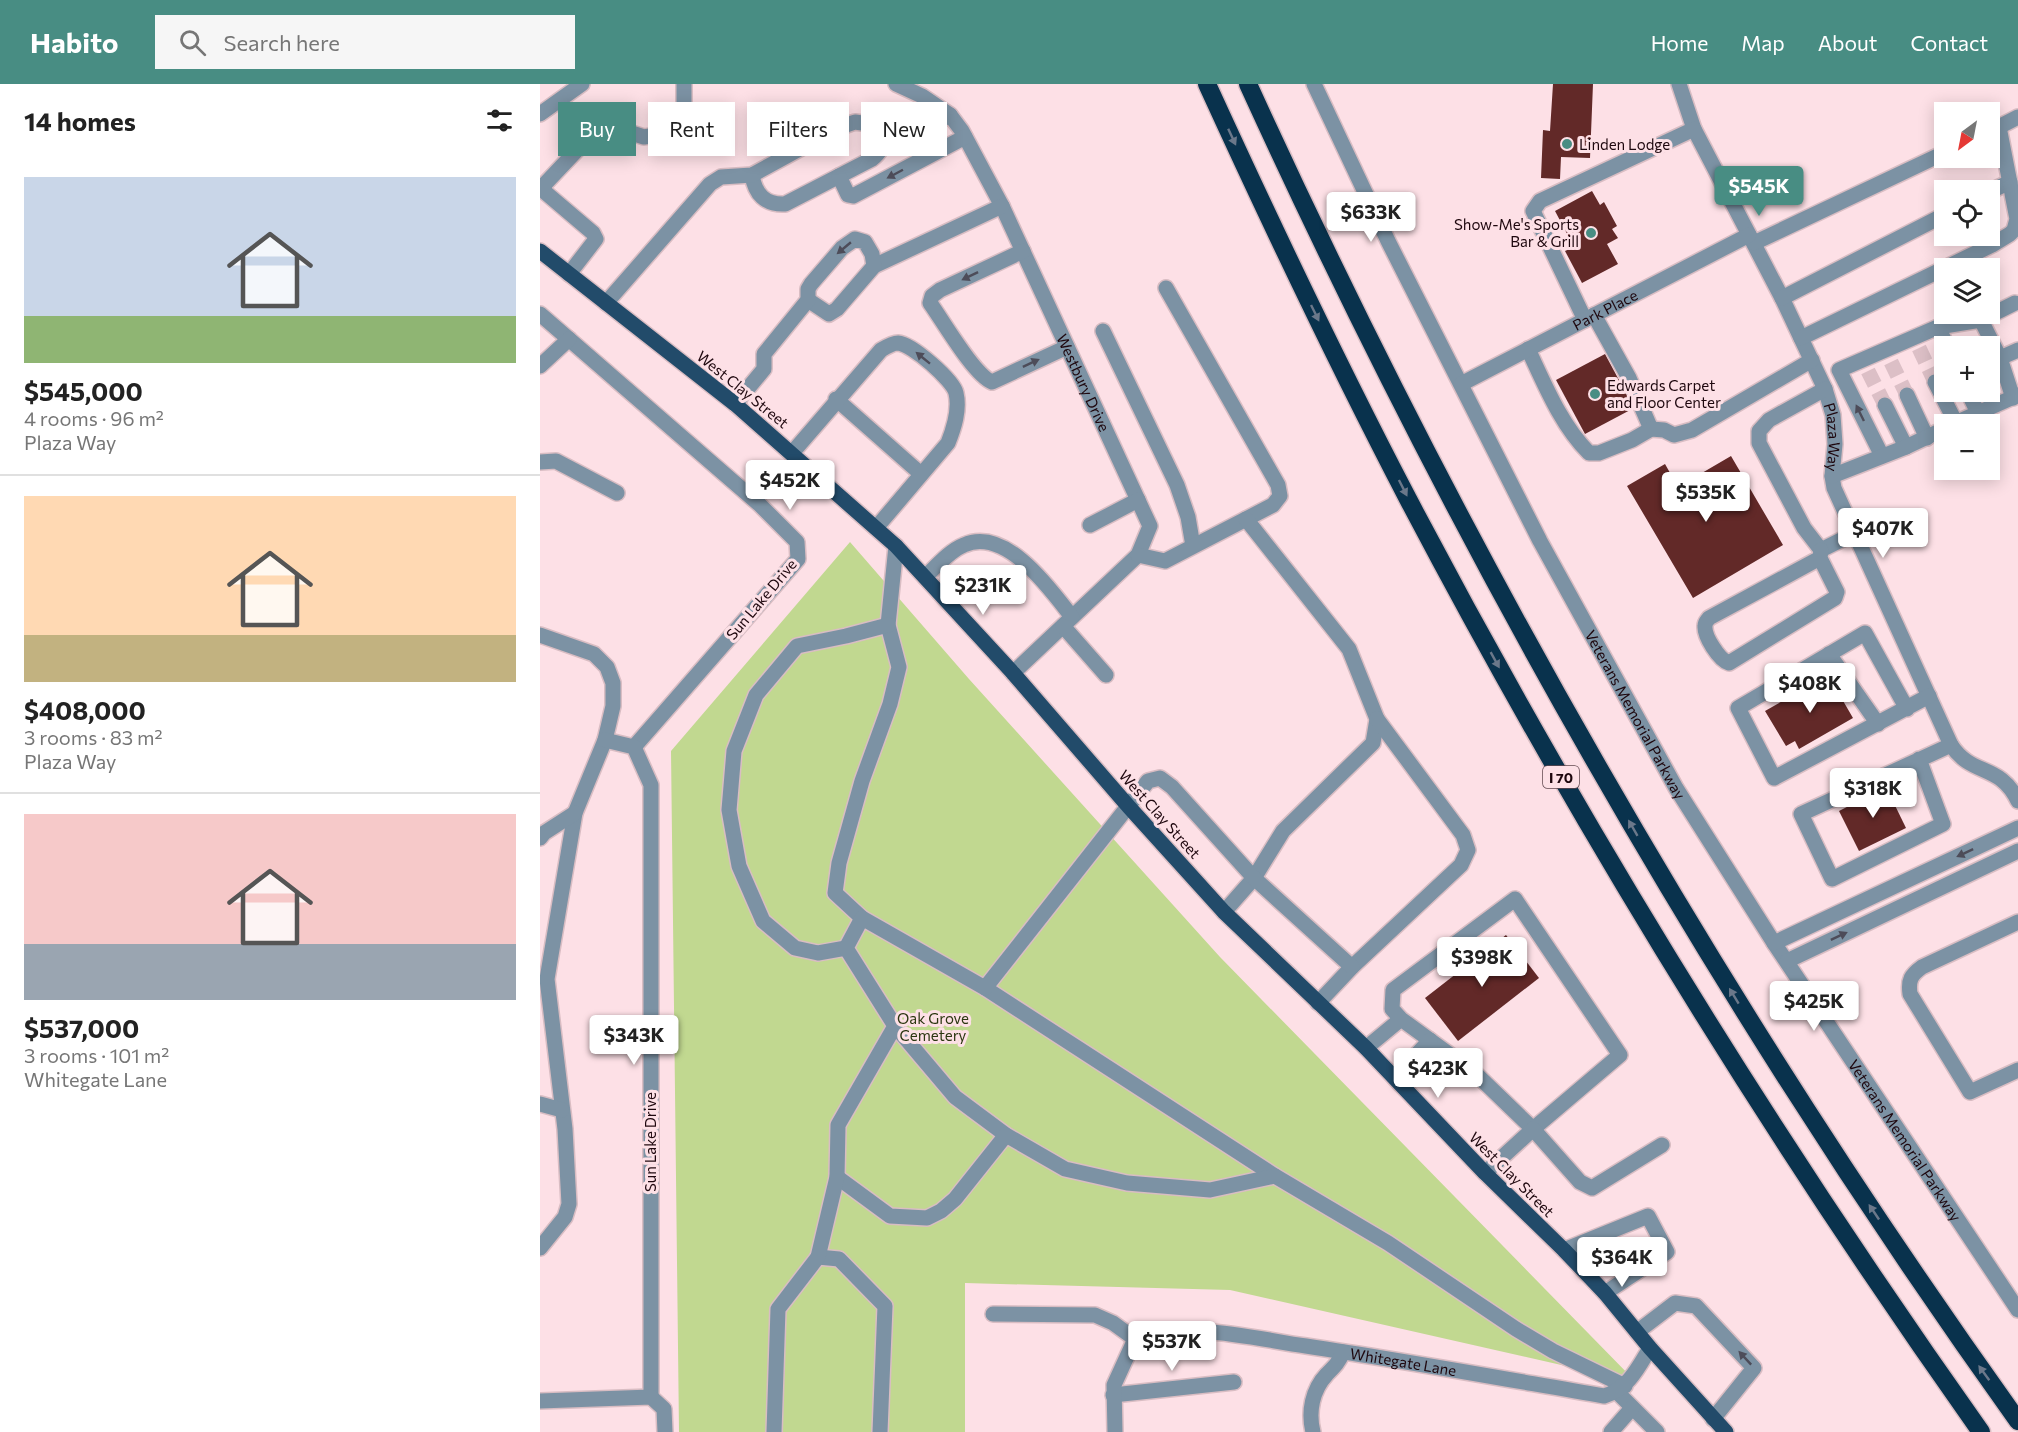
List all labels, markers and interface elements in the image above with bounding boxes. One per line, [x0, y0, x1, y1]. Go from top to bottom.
search box [155, 15, 575, 69]
text: Habito [30, 25, 119, 59]
icon: search [176, 26, 209, 59]
text: Search here [224, 29, 340, 56]
text: Home [1651, 30, 1708, 55]
text: Map [1741, 30, 1785, 55]
text: About [1818, 30, 1877, 55]
text: Contact [1910, 30, 1988, 55]
chip: Buy [558, 102, 636, 156]
chip: Rent [648, 102, 735, 156]
chip: Filters [747, 102, 849, 156]
chip: New [861, 102, 947, 156]
north arrow [1934, 102, 2000, 168]
map controls [1934, 102, 2000, 480]
icon: filters [483, 104, 516, 137]
text: 14 homes [24, 105, 136, 136]
one-way arrow [1227, 129, 1236, 146]
place label: Linden Lodge [1579, 135, 1670, 153]
marker: Linden Lodge [1560, 137, 1574, 151]
pin: $545K [1717, 166, 1801, 217]
one-way arrow [886, 169, 903, 179]
text: $545K [1728, 173, 1790, 197]
button: locate [1934, 180, 2000, 246]
pin: $633K [1329, 192, 1413, 243]
text: $633K [1341, 199, 1401, 223]
place label: Show-Me's Sports Bar & Grill [1454, 215, 1579, 250]
icon: home [216, 216, 324, 324]
marker: Show-Me's Sports Bar & Grill [1584, 226, 1598, 240]
one-way arrow [836, 241, 852, 254]
button: layers [1934, 258, 2000, 324]
one-way arrow [961, 272, 978, 281]
street label: Park Place [1569, 285, 1641, 334]
one-way arrow [1311, 305, 1320, 322]
street label: Westbury Drive [1053, 331, 1114, 434]
button: + [1934, 336, 2000, 402]
street label: West Clay Street [694, 347, 792, 431]
one-way arrow [915, 352, 931, 365]
one-way arrow [1023, 359, 1040, 368]
text: $545,000 [24, 375, 143, 406]
place label: Edwards Carpet and Floor Center [1607, 376, 1721, 411]
marker: Edwards Carpet and Floor Center [1588, 387, 1602, 401]
street label: Plaza Way [1821, 400, 1844, 473]
one-way arrow [1856, 405, 1865, 422]
text: 4 rooms · 96 m² [24, 406, 164, 430]
button: − [1934, 414, 2000, 480]
text: Plaza Way [24, 430, 116, 454]
pin: $452K [748, 460, 832, 511]
text: $452K [760, 467, 820, 491]
pin: $535K [1664, 472, 1748, 523]
one-way arrow [1398, 479, 1407, 496]
text: $535K [1676, 479, 1736, 503]
pin: $407K [1841, 508, 1925, 559]
text: $407K [1852, 515, 1914, 539]
icon: home [216, 535, 324, 643]
street label: Sun Lake Drive [722, 555, 800, 643]
pin: $231K [941, 565, 1025, 616]
text: $231K [954, 572, 1012, 596]
street label: Veterans Memorial Parkway [1582, 627, 1690, 803]
one-way arrow [1490, 651, 1500, 668]
pin: $408K [1768, 663, 1852, 714]
text: $408K [1778, 670, 1842, 694]
text: $408,000 [24, 694, 146, 725]
text: 3 rooms · 83 m² [24, 725, 163, 749]
text: Plaza Way [24, 749, 116, 773]
street label: West Clay Street [1116, 766, 1204, 862]
road number: I 70 [1543, 766, 1579, 788]
pin: $318K [1831, 768, 1915, 819]
text: $318K [1844, 775, 1902, 799]
one-way arrow [1629, 820, 1639, 837]
one-way arrow [1957, 848, 1974, 857]
icon: home [216, 853, 324, 961]
one-way arrow [1831, 931, 1848, 940]
pin: $398K [1440, 937, 1524, 988]
text: $398K [1451, 944, 1513, 968]
pin: $425K [1772, 981, 1856, 1032]
one-way arrow [1728, 988, 1739, 1004]
text: $425K [1784, 988, 1844, 1012]
park label: Oak Grove Cemetery [897, 1009, 969, 1044]
text: $537,000 [24, 1012, 139, 1043]
pin: $343K [592, 1015, 676, 1066]
text: $343K [603, 1022, 665, 1046]
text: 3 rooms · 101 m² [24, 1043, 169, 1067]
pin: $423K [1396, 1048, 1480, 1099]
text: $423K [1408, 1055, 1468, 1079]
street label: Veterans Memorial Parkway [1845, 1056, 1965, 1225]
text: Whitegate Lane [24, 1067, 167, 1091]
street label: Sun Lake Drive [641, 1092, 659, 1192]
street label: West Clay Street [1466, 1128, 1558, 1220]
one-way arrow [1868, 1205, 1880, 1221]
pin: $364K [1580, 1237, 1664, 1288]
text: $364K [1591, 1244, 1653, 1268]
pin: $537K [1130, 1321, 1214, 1372]
text: $537K [1142, 1328, 1202, 1352]
street label: Whitegate Lane [1349, 1344, 1458, 1379]
one-way arrow [1738, 1351, 1752, 1365]
one-way arrow [1978, 1366, 1990, 1382]

